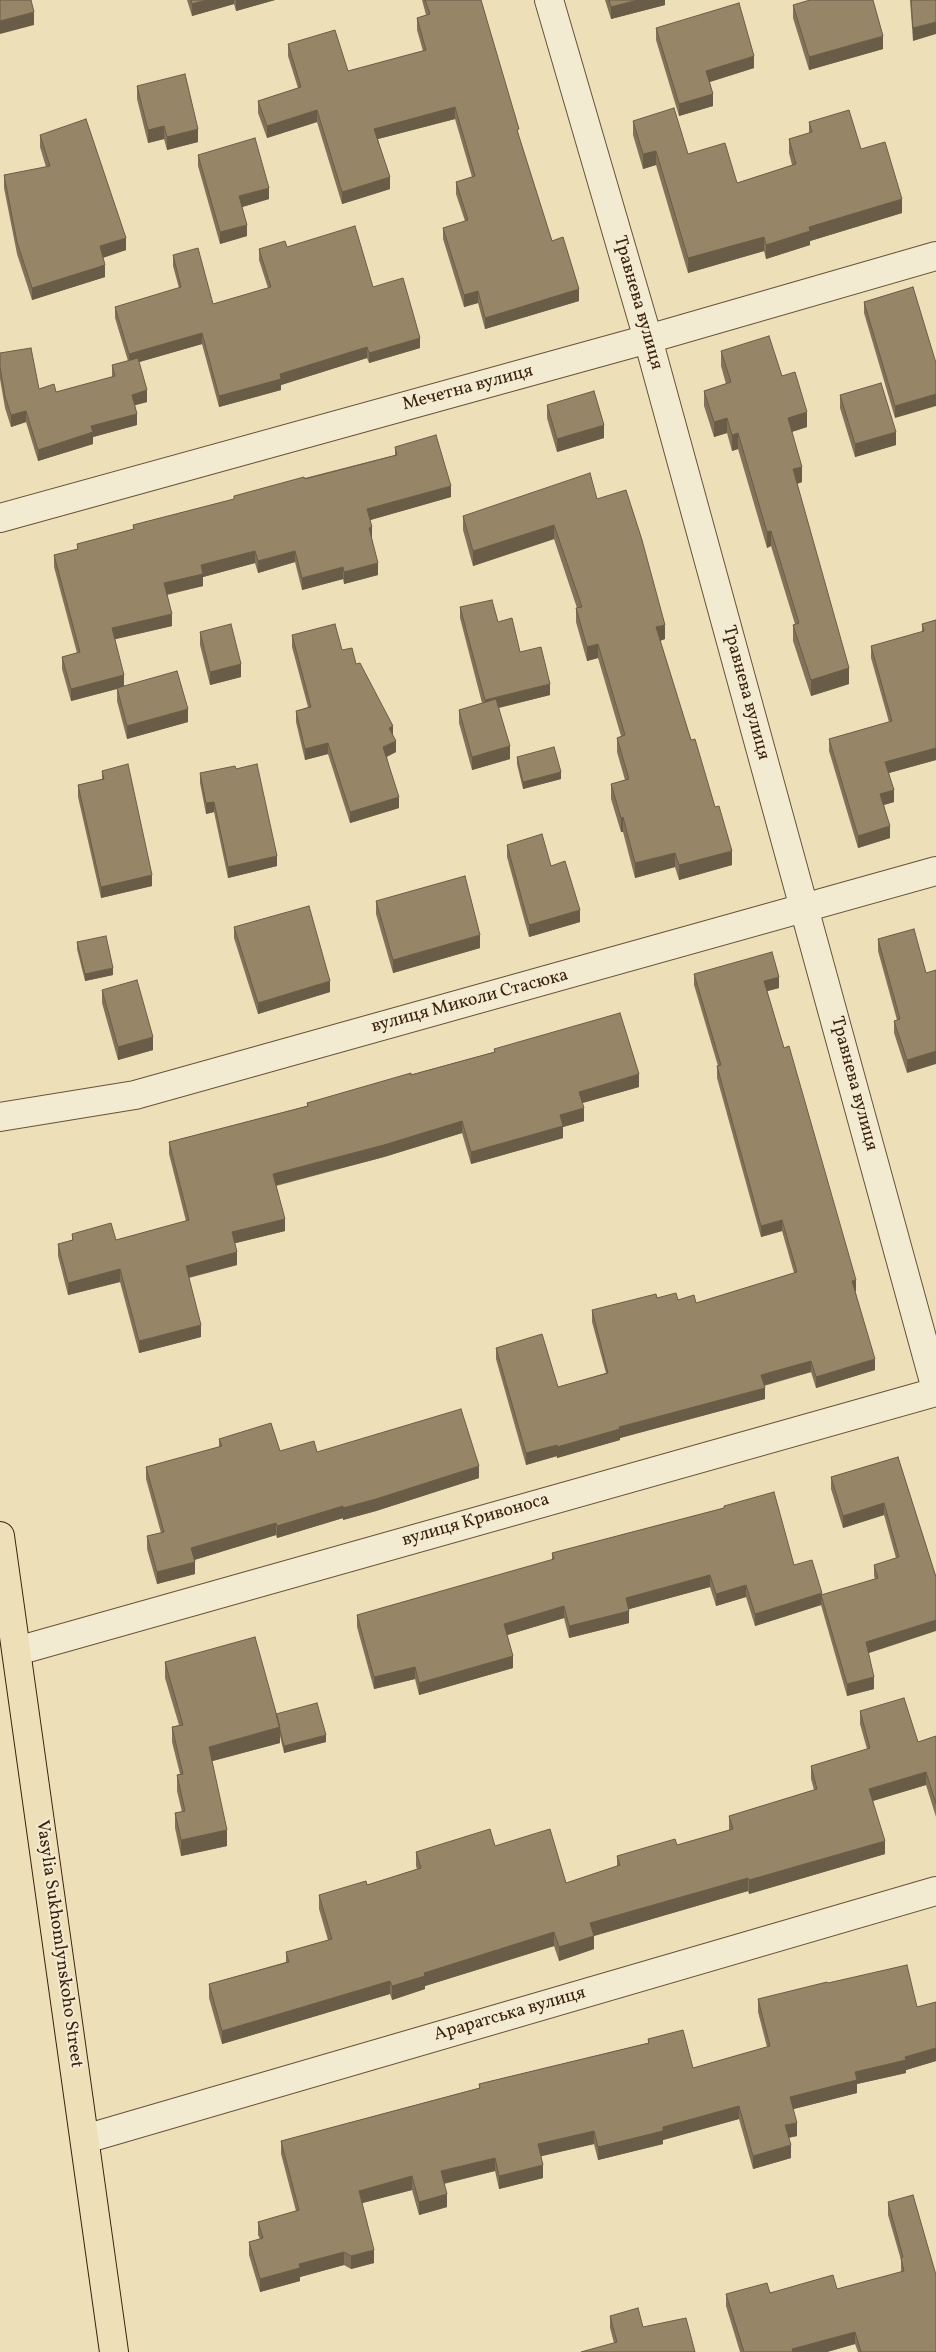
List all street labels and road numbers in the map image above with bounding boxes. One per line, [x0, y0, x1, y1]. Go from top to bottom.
street label: Травнева вулиця [608, 234, 666, 372]
street label: Мечетна вулиця [400, 361, 536, 417]
street label: Травнева вулиця [717, 623, 773, 763]
street label: вулиця Миколи Стасюка [369, 965, 571, 1039]
street label: Травнева вулиця [825, 1014, 881, 1154]
street label: вулиця Кривоноса [400, 1490, 552, 1552]
street label: Vasylia Sukhomlynskoho Street [30, 1819, 86, 2069]
street label: Араратська вулиця [432, 1983, 588, 2047]

